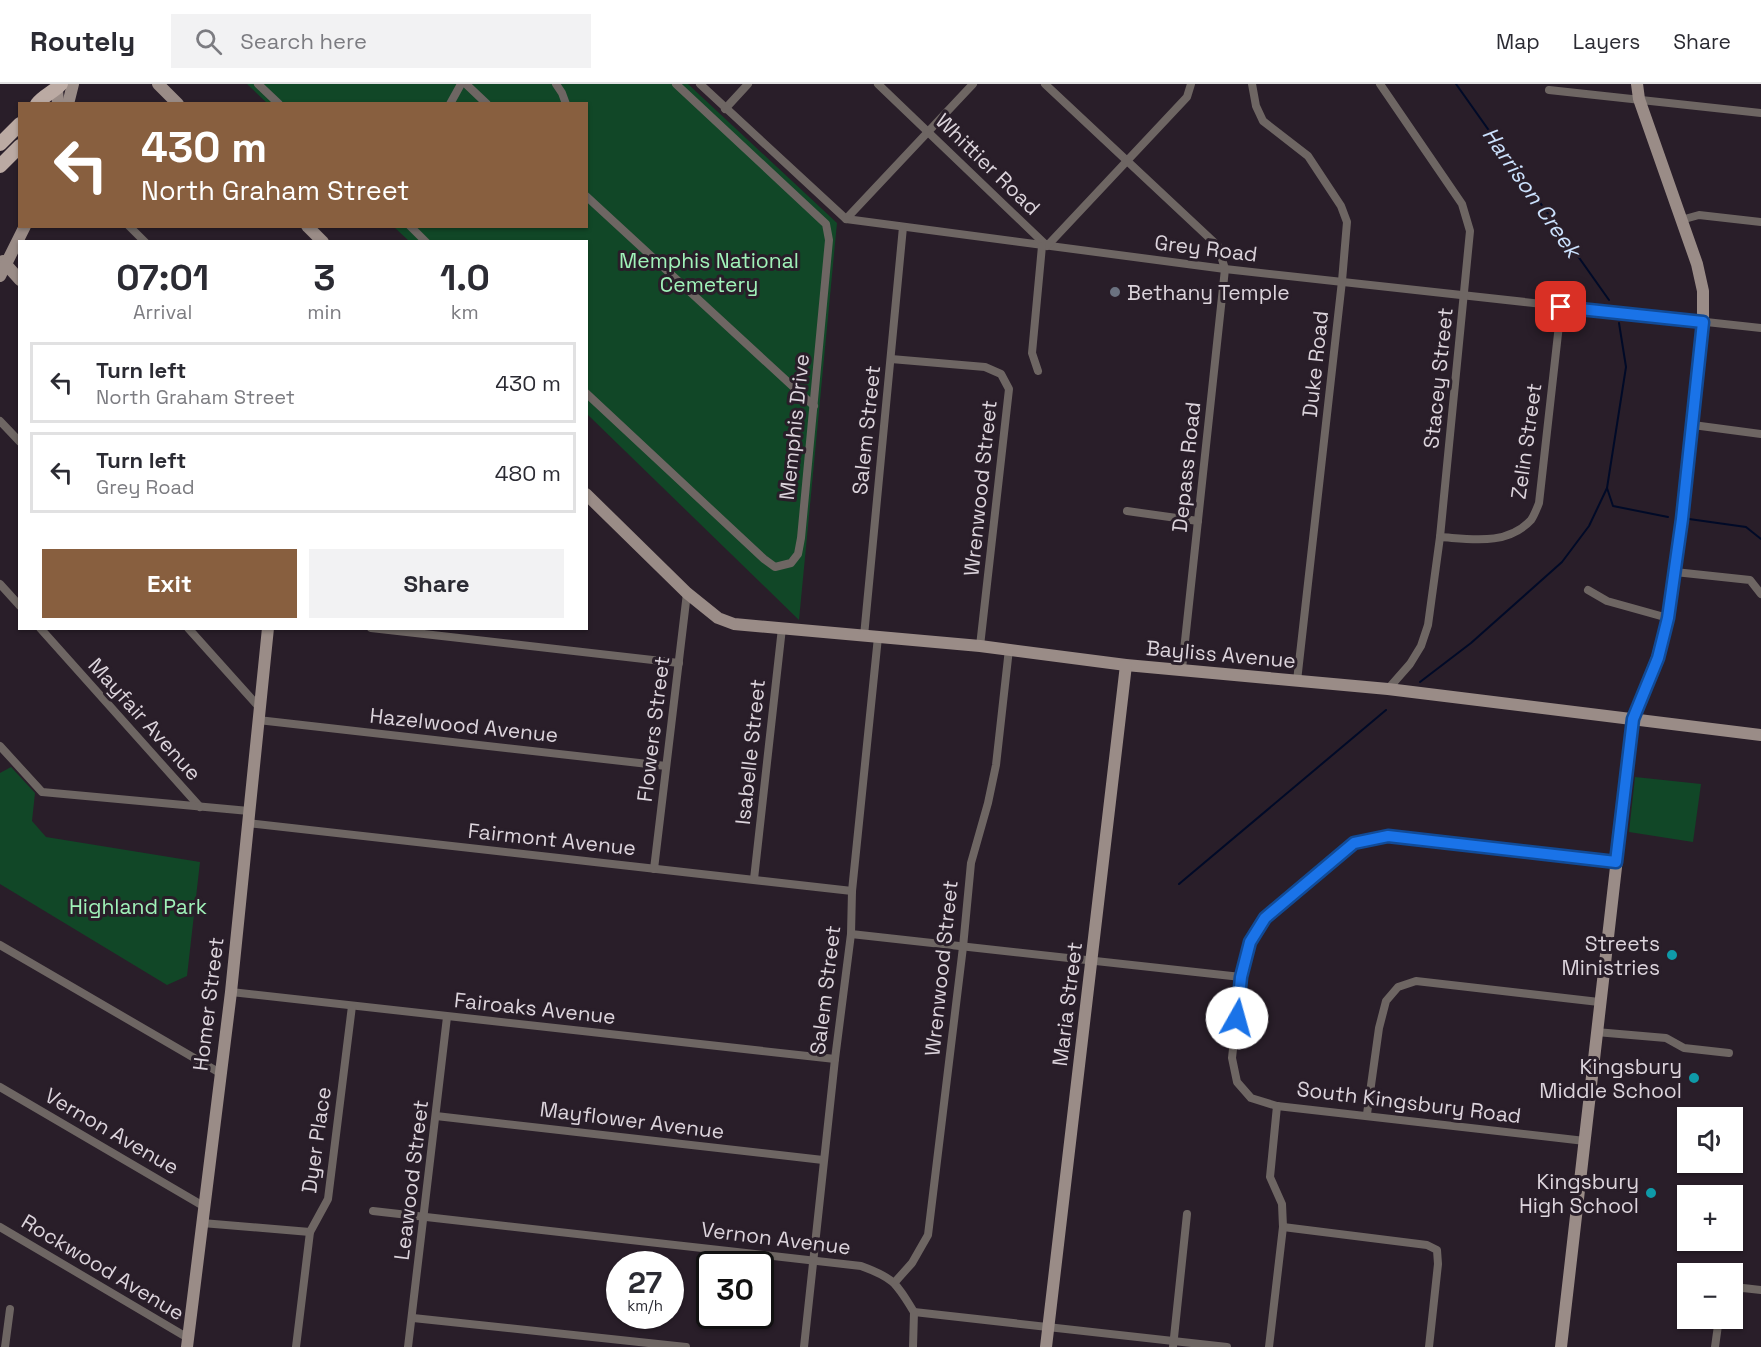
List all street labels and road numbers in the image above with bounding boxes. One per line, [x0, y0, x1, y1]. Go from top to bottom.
street label: Whittier Road [930, 107, 1046, 221]
street label: Grey Road [1153, 228, 1259, 268]
street label: Stacey Street [1417, 306, 1459, 450]
street label: Duke Road [1296, 309, 1334, 419]
street label: Memphis Drive [773, 352, 815, 502]
street label: Salem Street [846, 364, 886, 496]
street label: Zelin Street [1504, 381, 1548, 501]
street label: Wrenwood Street [957, 399, 1003, 577]
street label: Depass Road [1166, 400, 1206, 534]
street label: Bayliss Avenue [1145, 634, 1297, 674]
street label: Mayfair Avenue [83, 652, 207, 786]
street label: Flowers Street [631, 655, 675, 803]
street label: Isabelle Street [729, 678, 771, 826]
street label: Hazelwood Avenue [368, 702, 560, 748]
street label: Fairmont Avenue [467, 817, 637, 861]
street label: Wrenwood Street [918, 879, 964, 1057]
street label: Salem Street [804, 924, 846, 1056]
street label: Homer Street [186, 935, 230, 1073]
street label: Maria Street [1046, 940, 1088, 1068]
street label: Fairoaks Avenue [453, 986, 617, 1030]
street label: South Kingsbury Road [1295, 1075, 1523, 1129]
street label: Vernon Avenue [40, 1082, 184, 1180]
street label: Dyer Place [295, 1085, 337, 1195]
street label: Mayflower Avenue [538, 1095, 726, 1145]
street label: Leawood Street [388, 1098, 434, 1262]
street label: Rockwood Avenue [17, 1208, 189, 1326]
street label: Vernon Avenue [700, 1215, 852, 1261]

